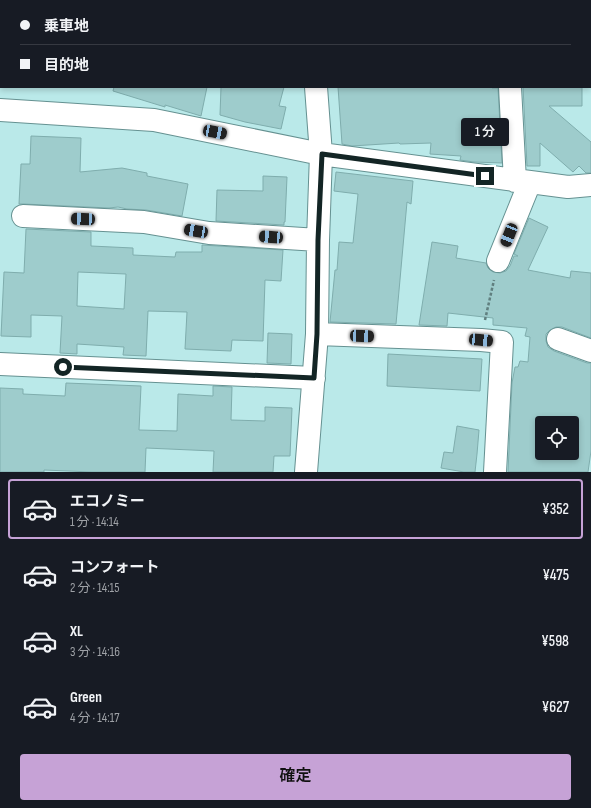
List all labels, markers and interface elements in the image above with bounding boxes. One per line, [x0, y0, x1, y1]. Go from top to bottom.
text: 乗車地 [44, 17, 89, 36]
text: 目的地 [44, 56, 89, 75]
callout: 1 分 [461, 118, 509, 146]
car [202, 124, 228, 140]
text: 1 分 [475, 124, 495, 140]
route end [476, 167, 494, 185]
car [71, 213, 95, 225]
car [499, 222, 519, 248]
car [183, 223, 209, 239]
car [259, 230, 283, 244]
car [350, 330, 374, 342]
car [469, 333, 493, 347]
route start [54, 358, 72, 376]
map controls [535, 416, 579, 460]
button: locate [535, 416, 579, 460]
icon: car [22, 491, 58, 527]
text: エコノミー [70, 492, 145, 511]
text: ¥352 [542, 500, 569, 519]
text: 1 分 · 14:14 [70, 514, 119, 530]
icon: car [22, 557, 58, 593]
text: コンフォート [70, 558, 160, 577]
text: ¥475 [542, 566, 569, 585]
text: 2 分 · 14:15 [70, 580, 119, 596]
text: XL [70, 622, 83, 641]
icon: car [22, 623, 58, 659]
text: ¥598 [541, 632, 569, 651]
text: 3 分 · 14:16 [70, 644, 120, 660]
text: Green [70, 688, 102, 707]
icon: car [22, 689, 58, 725]
text: ¥627 [542, 698, 569, 717]
text: 4 分 · 14:17 [70, 710, 119, 726]
button: 確定 [20, 754, 571, 800]

